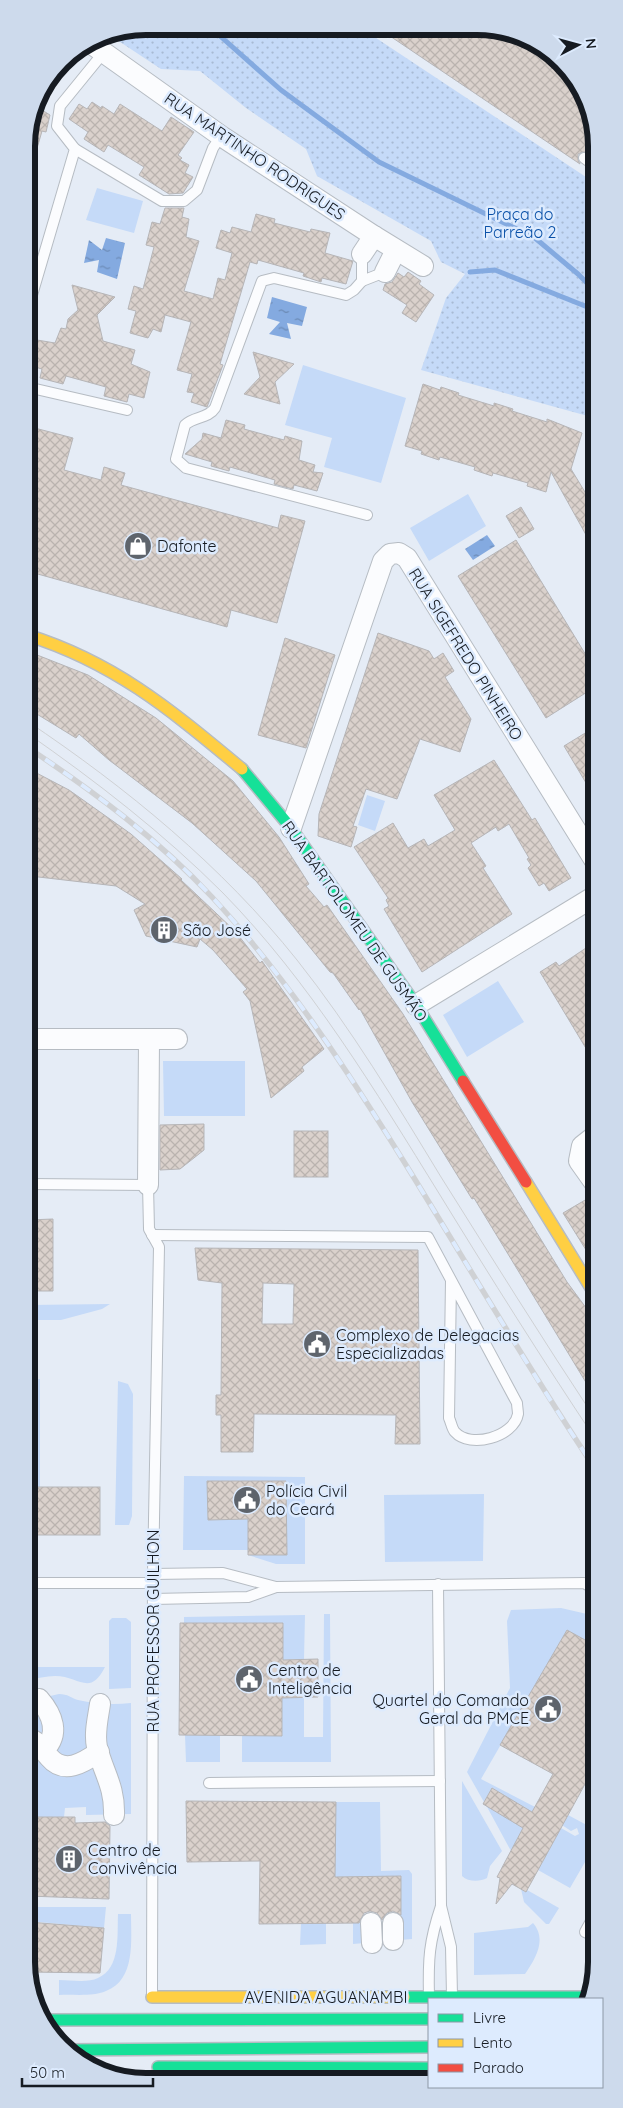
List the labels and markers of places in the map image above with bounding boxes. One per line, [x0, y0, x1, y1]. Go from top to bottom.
shop icon: Dafonte [123, 531, 153, 561]
place label: Dafonte [157, 536, 217, 556]
building icon: São José [149, 915, 179, 945]
place label: São José [183, 920, 251, 940]
place label: Complexo de Delegacias Especializadas [336, 1325, 519, 1363]
public building icon: Complexo de Delegacias Especializadas [302, 1329, 332, 1359]
place label: Polícia Civil do Ceará [266, 1481, 347, 1519]
public building icon: Polícia Civil do Ceará [232, 1485, 262, 1515]
place label: Centro de Inteligência [268, 1660, 352, 1698]
public building icon: Centro de Inteligência [234, 1664, 264, 1694]
place label: Quartel do Comando Geral da PMCE [372, 1690, 529, 1728]
public building icon: Quartel do Comando Geral da PMCE [533, 1694, 563, 1724]
place label: Centro de Convivência [88, 1840, 177, 1878]
building icon: Centro de Convivência [54, 1844, 84, 1874]

